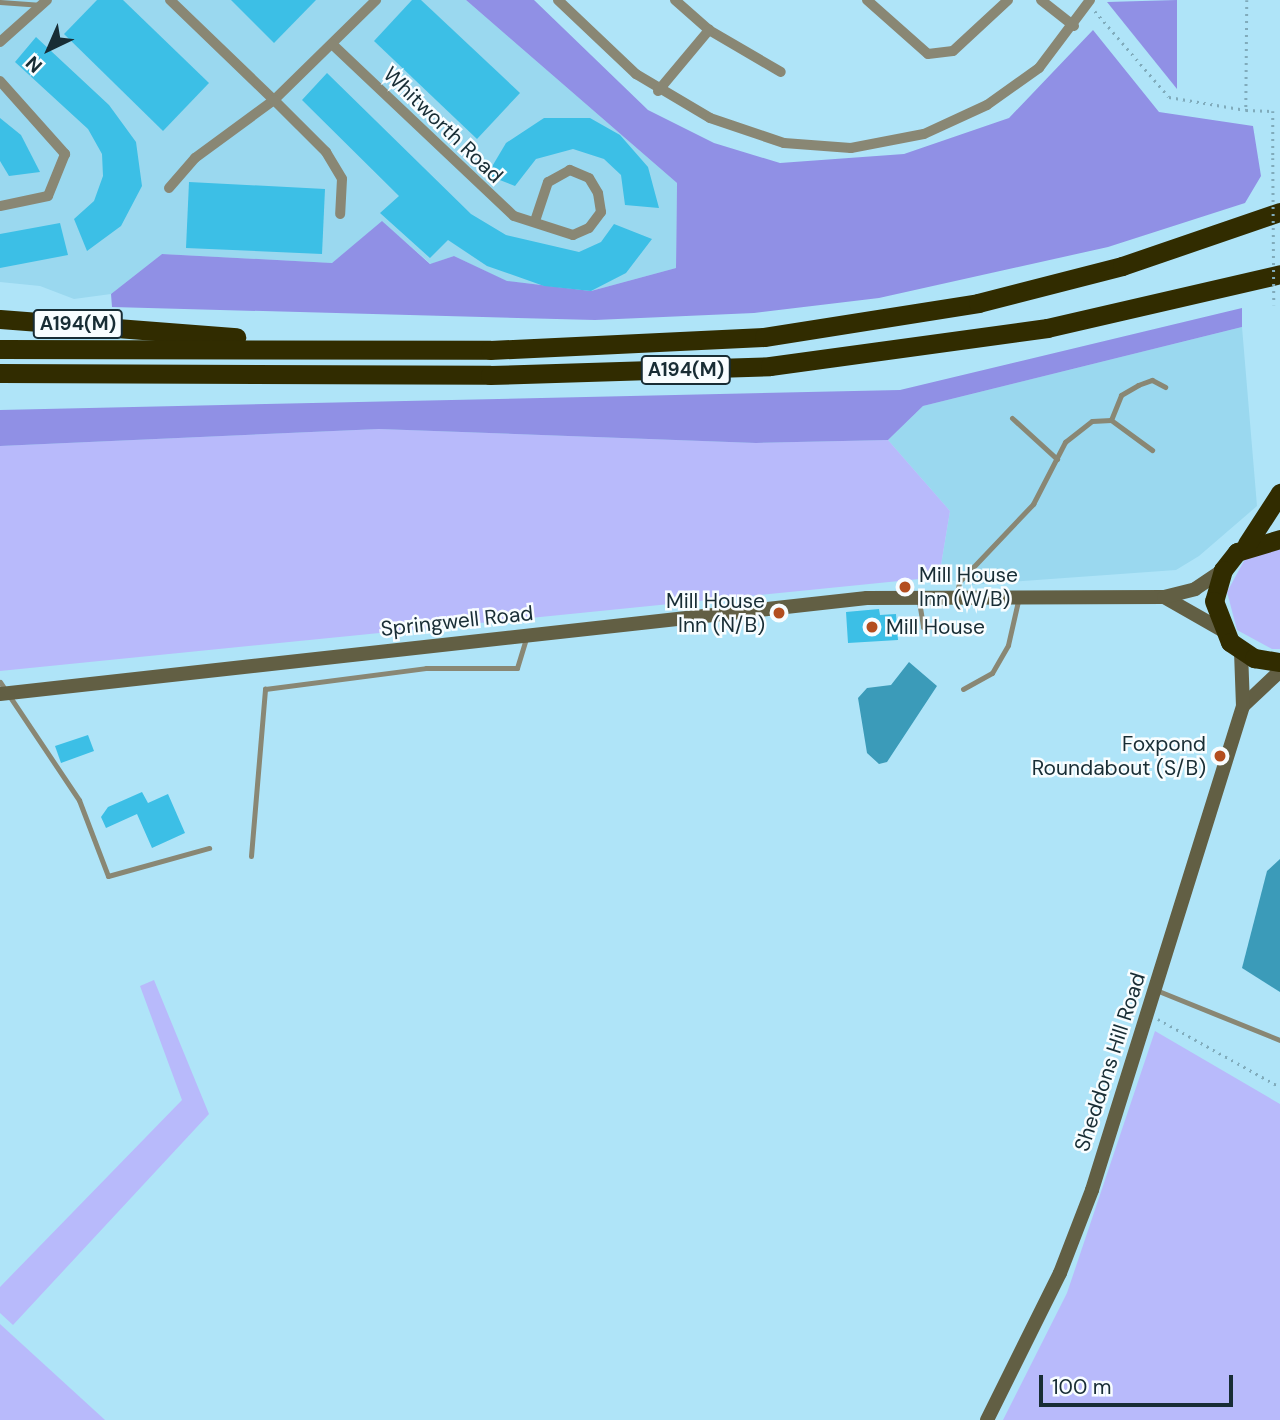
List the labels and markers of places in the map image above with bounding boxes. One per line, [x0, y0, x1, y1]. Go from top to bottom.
place label: Mill House Inn (W/B) [919, 562, 1018, 612]
marker: Mill House Inn (W/B) [897, 579, 913, 595]
place label: Mill House Inn (N/B) [666, 588, 765, 638]
marker: Mill House Inn (N/B) [771, 605, 787, 621]
place label: Mill House [886, 614, 985, 640]
marker: Mill House [864, 619, 880, 635]
place label: Foxpond Roundabout (S/B) [1032, 731, 1206, 781]
marker: Foxpond Roundabout (S/B) [1212, 748, 1228, 764]

